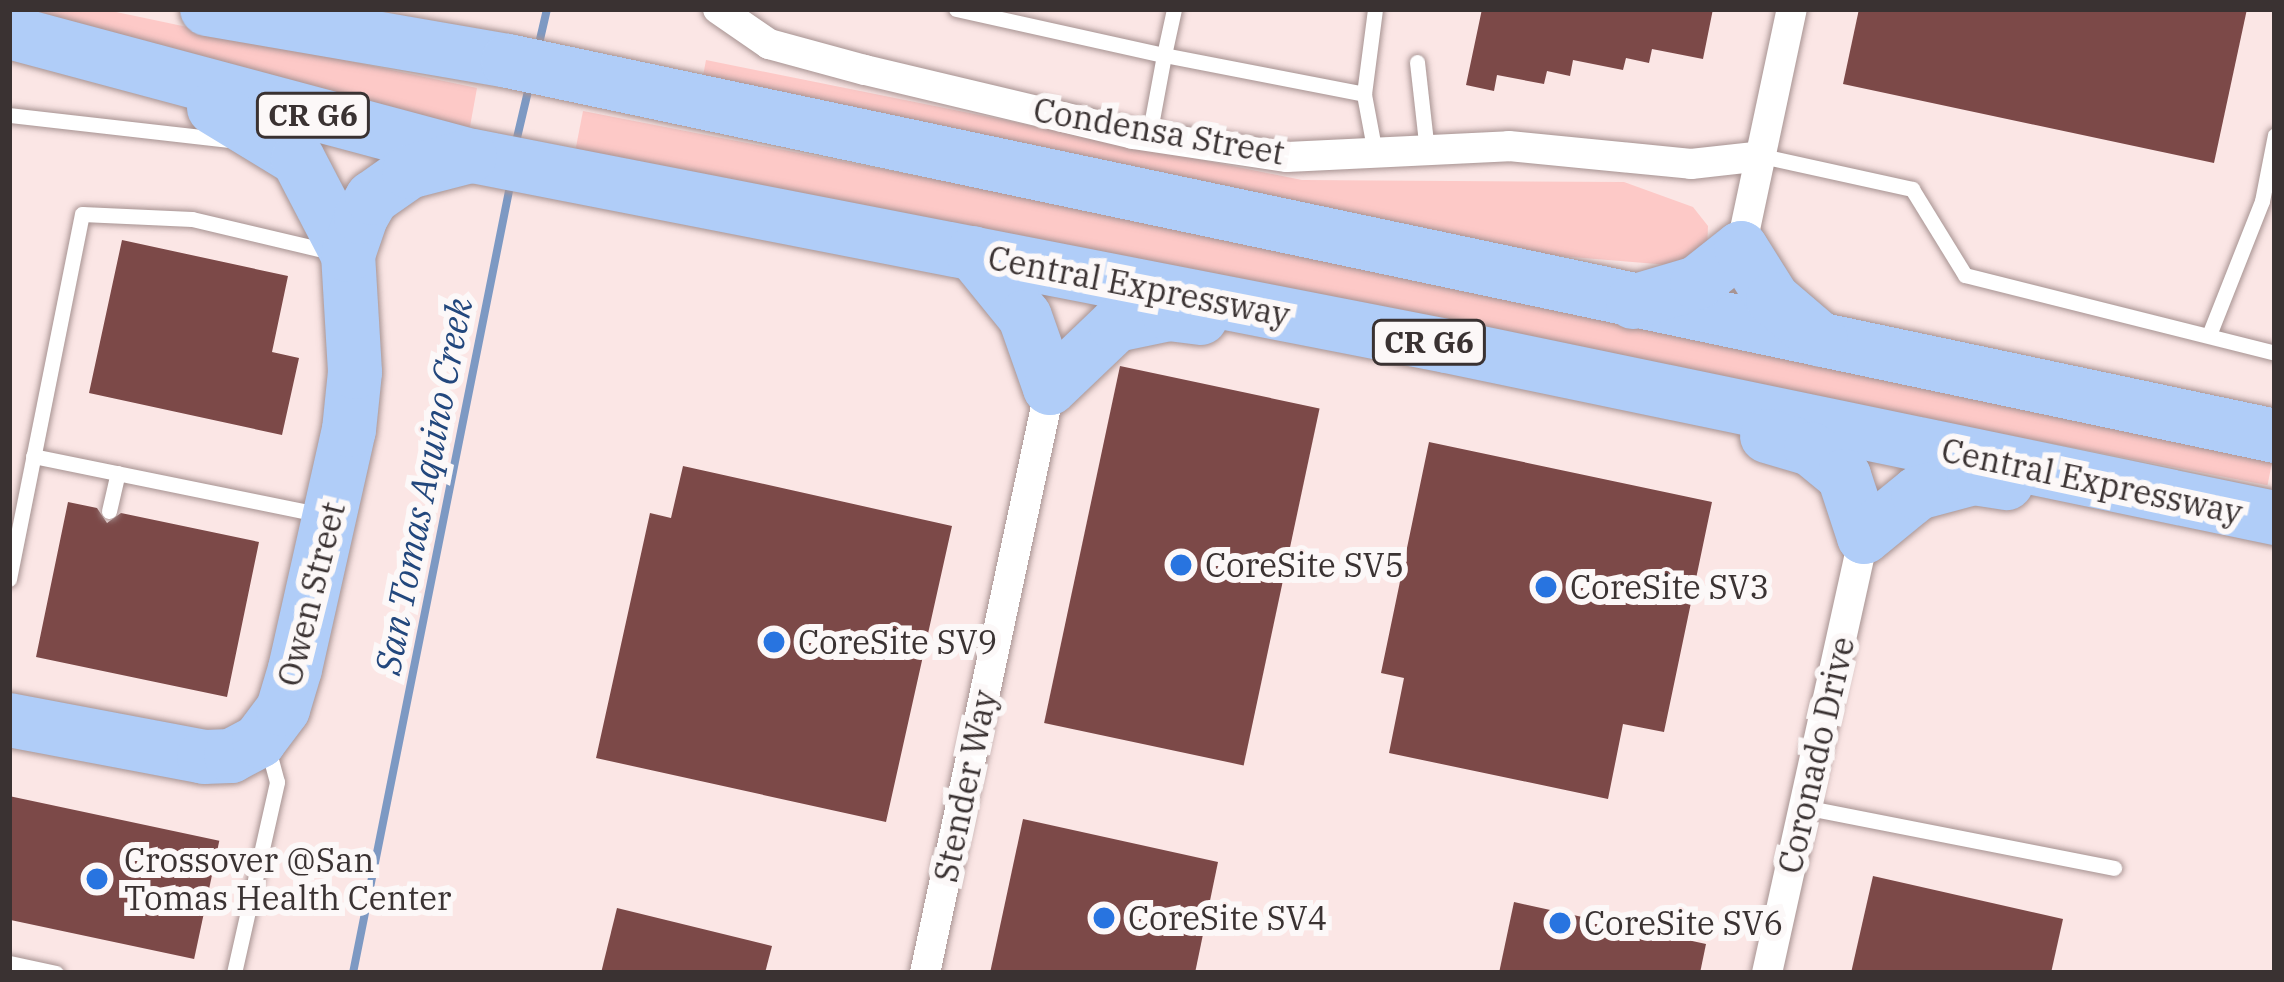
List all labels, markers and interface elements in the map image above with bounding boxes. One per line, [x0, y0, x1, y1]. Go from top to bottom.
street label: Condensa Street [1030, 89, 1288, 173]
road number: CR G6 [253, 91, 373, 139]
street label: Central Expressway [985, 237, 1293, 335]
water label: San Tomas Aquino Creek [365, 294, 481, 678]
road number: CR G6 [1369, 318, 1489, 366]
street label: Central Expressway [1938, 430, 2246, 532]
street label: Owen Street [269, 498, 353, 690]
place label: CoreSite SV5 [1205, 545, 1404, 585]
marker: CoreSite SV5 [1168, 552, 1194, 578]
place label: CoreSite SV3 [1570, 567, 1769, 607]
marker: CoreSite SV3 [1533, 574, 1559, 600]
place label: CoreSite SV9 [798, 622, 997, 662]
marker: CoreSite SV9 [761, 629, 787, 655]
street label: Coronado Drive [1770, 633, 1862, 877]
street label: Stender Way [925, 686, 1005, 886]
place label: Crossover @San Tomas Health Center [124, 840, 451, 918]
marker: Crossover @San Tomas Health Center [81, 863, 113, 895]
place label: CoreSite SV4 [1128, 898, 1327, 938]
place label: CoreSite SV6 [1584, 903, 1783, 943]
marker: CoreSite SV4 [1091, 905, 1117, 931]
marker: CoreSite SV6 [1547, 910, 1573, 936]

